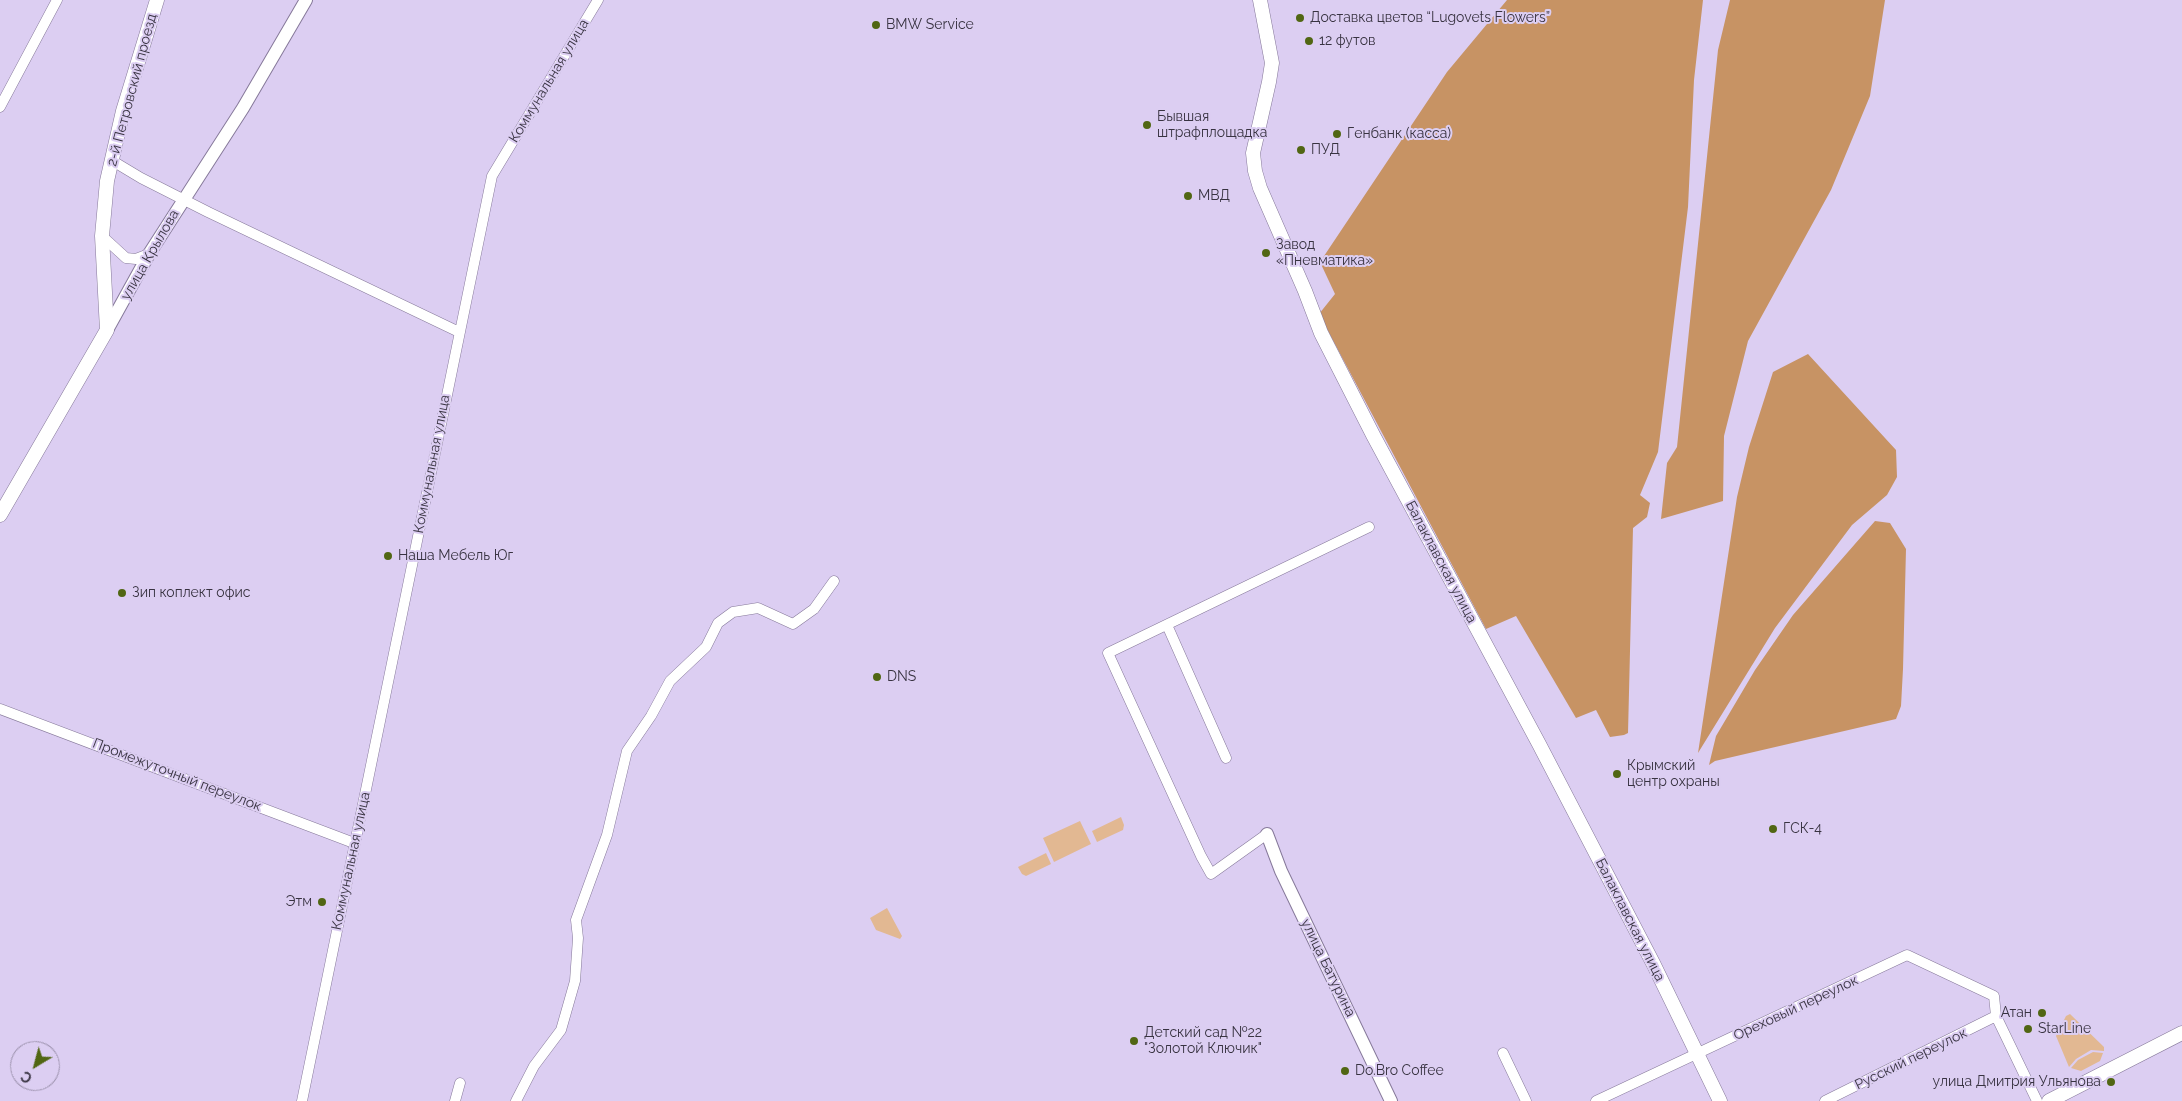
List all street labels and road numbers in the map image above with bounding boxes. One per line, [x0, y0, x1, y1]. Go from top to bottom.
street label: 2-й Петровский проезд [104, 12, 160, 168]
street label: Коммунальная улица [506, 16, 592, 146]
street label: улица Крылова [117, 207, 183, 303]
street label: Коммунальная улица [410, 393, 454, 535]
street label: Балаклавская улица [1402, 498, 1480, 626]
street label: Промежуточный переулок [90, 735, 264, 815]
street label: Коммунальная улица [328, 790, 374, 932]
street label: Балаклавская улица [1592, 856, 1668, 984]
street label: улица Батурина [1297, 916, 1359, 1020]
street label: Ореховый переулок [1731, 972, 1861, 1044]
street label: Русский переулок [1852, 1025, 1970, 1093]

